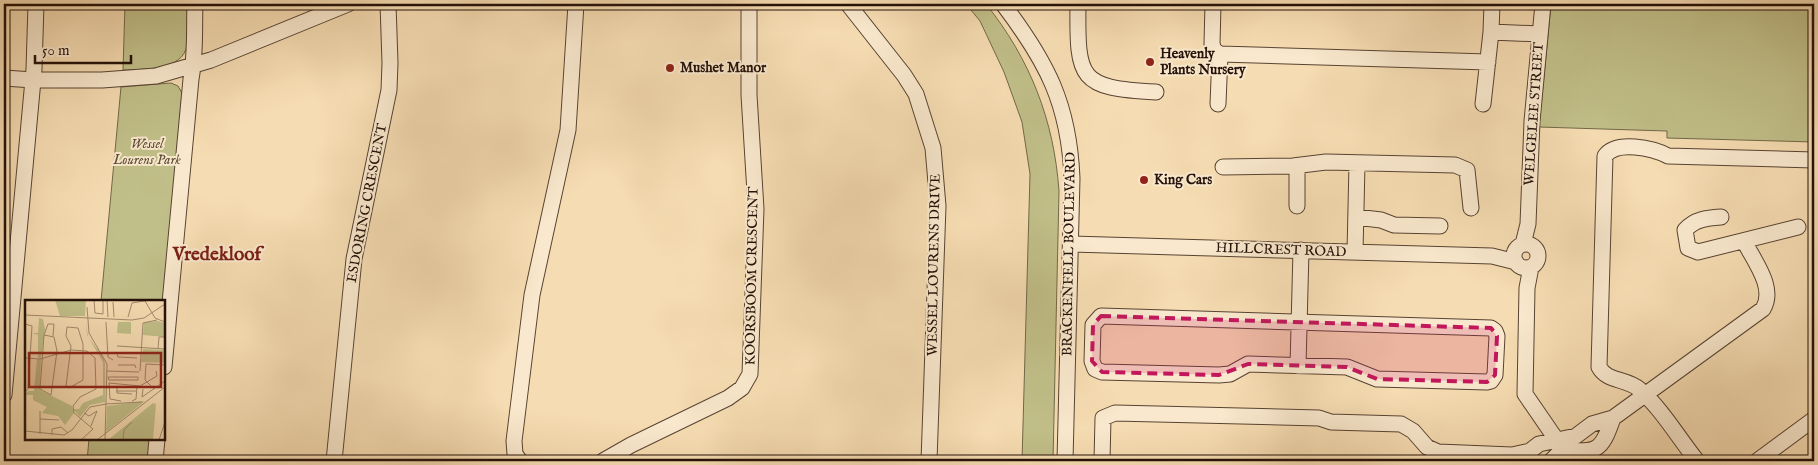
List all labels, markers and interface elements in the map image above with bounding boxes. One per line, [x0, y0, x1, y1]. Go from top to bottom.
scale bar [35, 32, 131, 64]
text: 50 m [42, 41, 70, 60]
street label: WELGELEE STREET [1520, 41, 1548, 186]
place label: Heavenly Plants Nursery [1160, 45, 1247, 79]
marker: Heavenly Plants Nursery [1144, 56, 1156, 68]
place label: Mushet Manor [680, 59, 767, 77]
marker: Mushet Manor [664, 62, 676, 74]
street label: ESDORING CRESCENT [343, 121, 391, 284]
park label: Wessel Lourens Park [112, 135, 181, 169]
street label: BRACKENFELL BOULEVARD [1058, 152, 1080, 356]
place label: King Cars [1154, 171, 1212, 189]
street label: WESSEL LOURENS DRIVE [923, 173, 945, 356]
marker: King Cars [1138, 174, 1150, 186]
street label: KOORSBOOM CRESCENT [741, 186, 763, 366]
street label: HILLCREST ROAD [1215, 239, 1347, 261]
district label: Vredekloof [172, 243, 264, 267]
inset map [25, 300, 165, 440]

